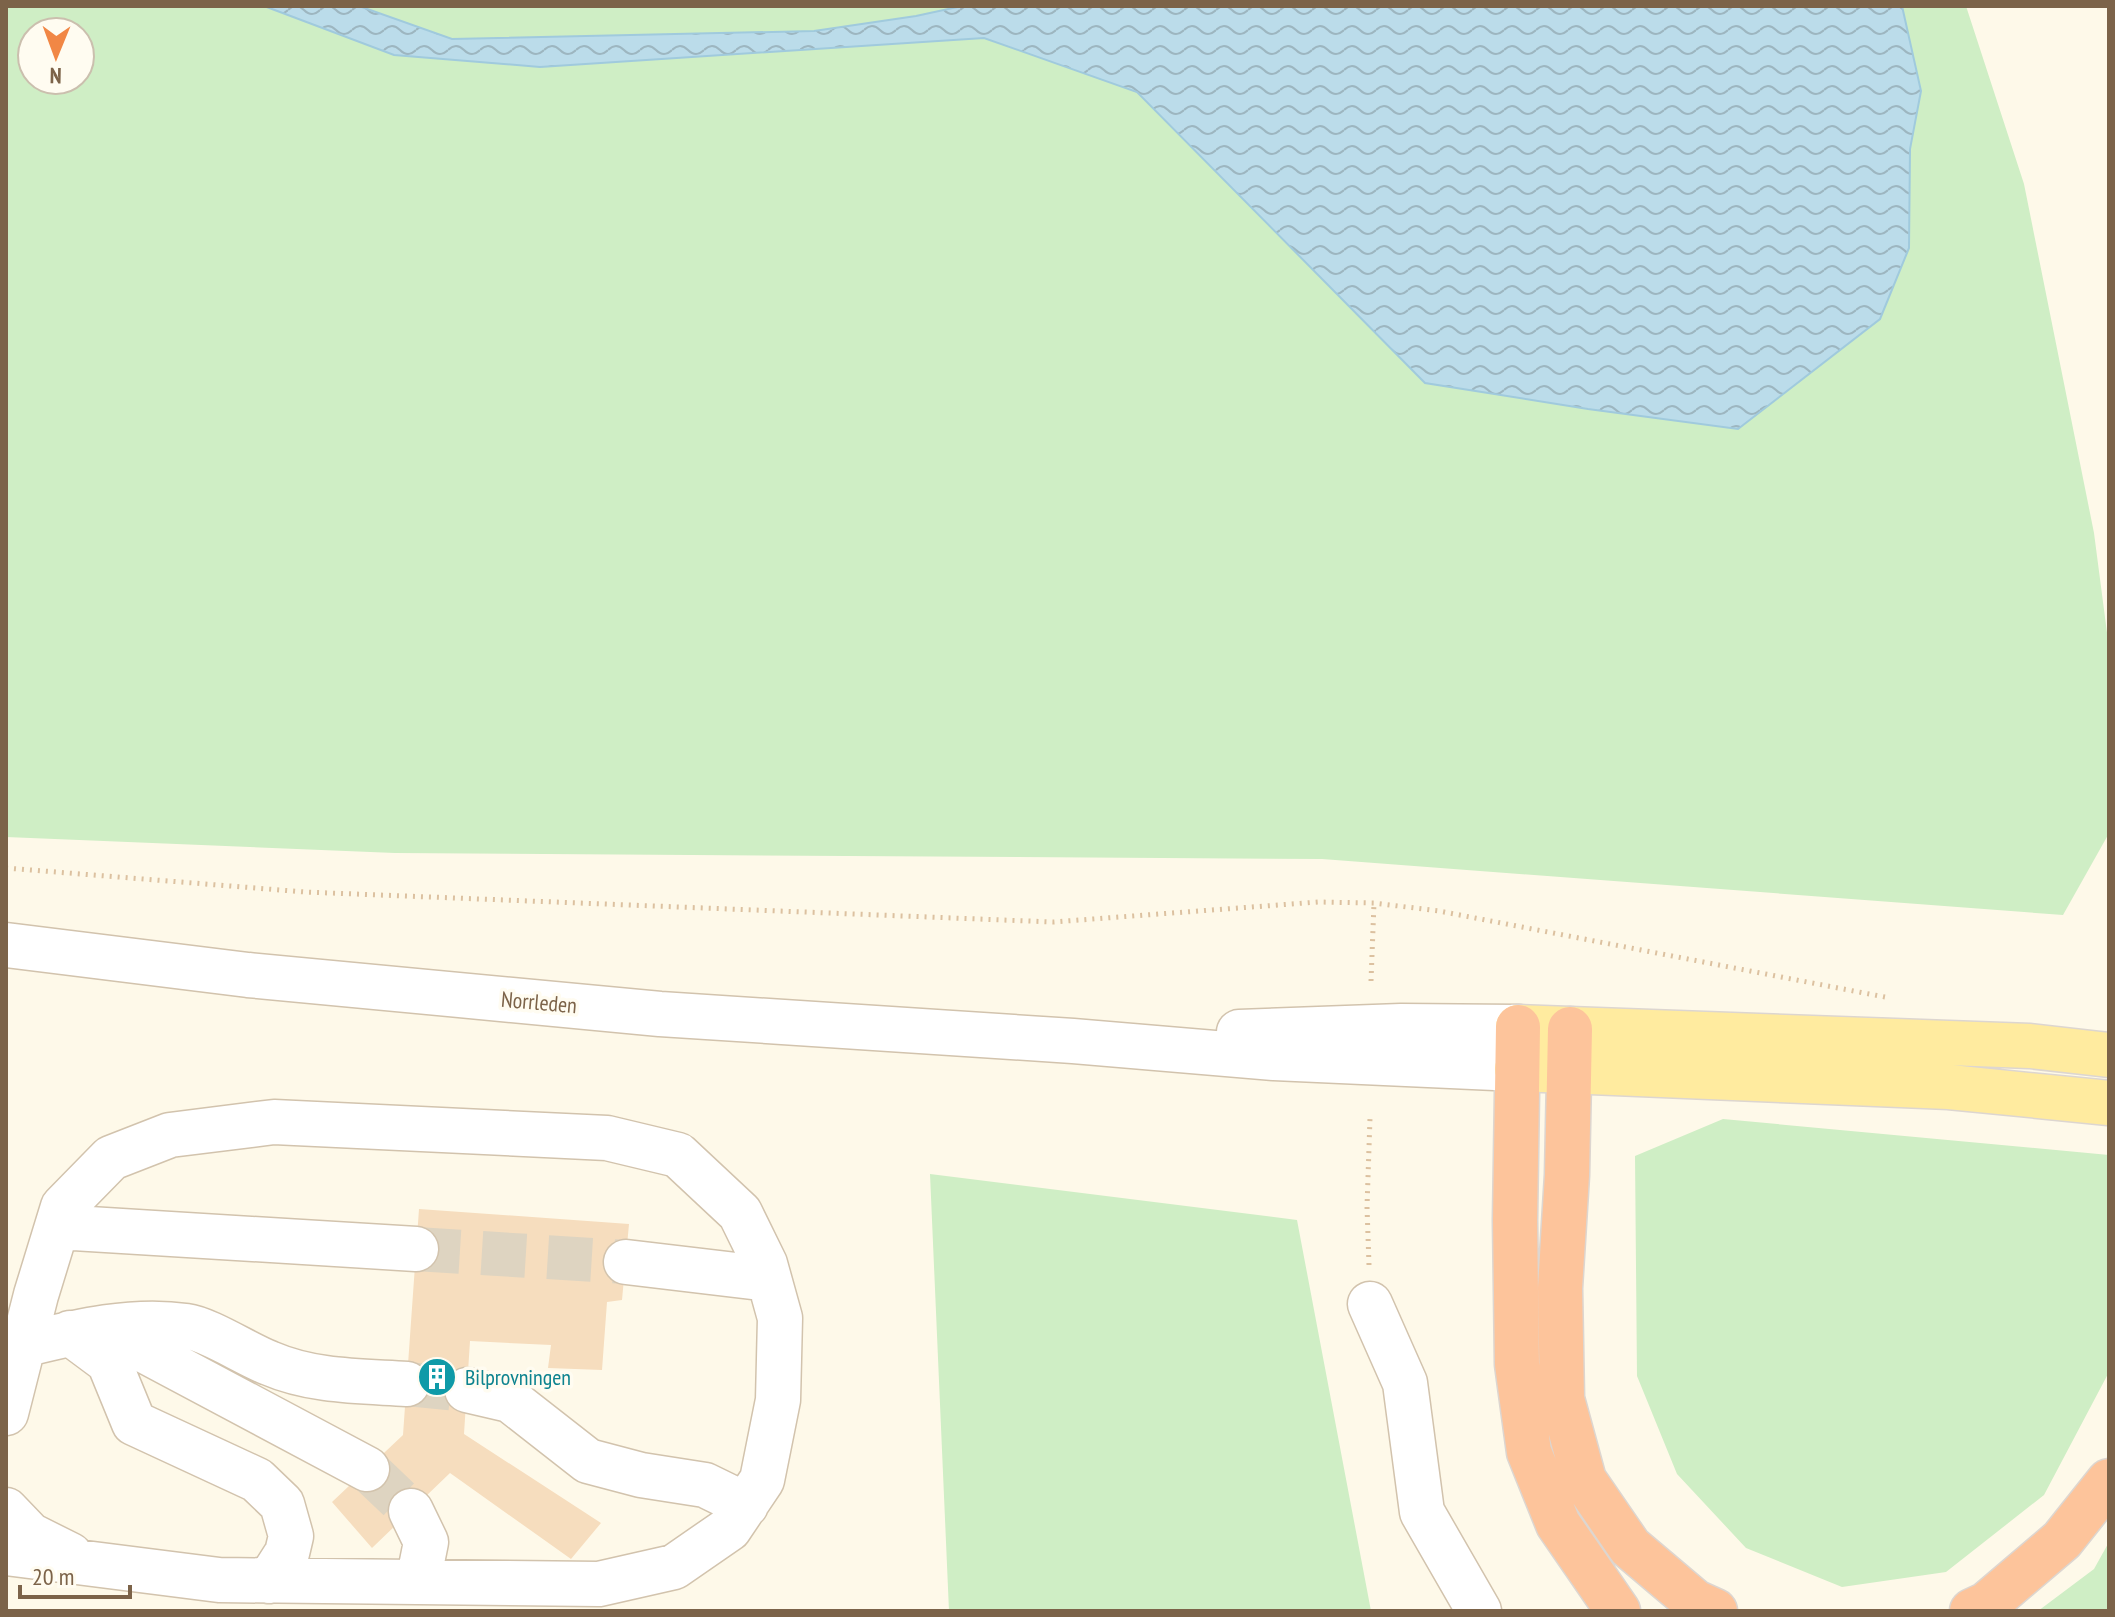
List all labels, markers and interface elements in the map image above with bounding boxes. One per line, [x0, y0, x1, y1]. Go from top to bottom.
north arrow [16, 16, 96, 96]
text: N [49, 62, 62, 90]
street label: Norrleden [500, 985, 578, 1019]
building icon: Bilprovningen [416, 1356, 458, 1398]
place label: Bilprovningen [465, 1363, 571, 1391]
scale bar [20, 1549, 130, 1599]
text: 20 m [32, 1561, 74, 1592]

